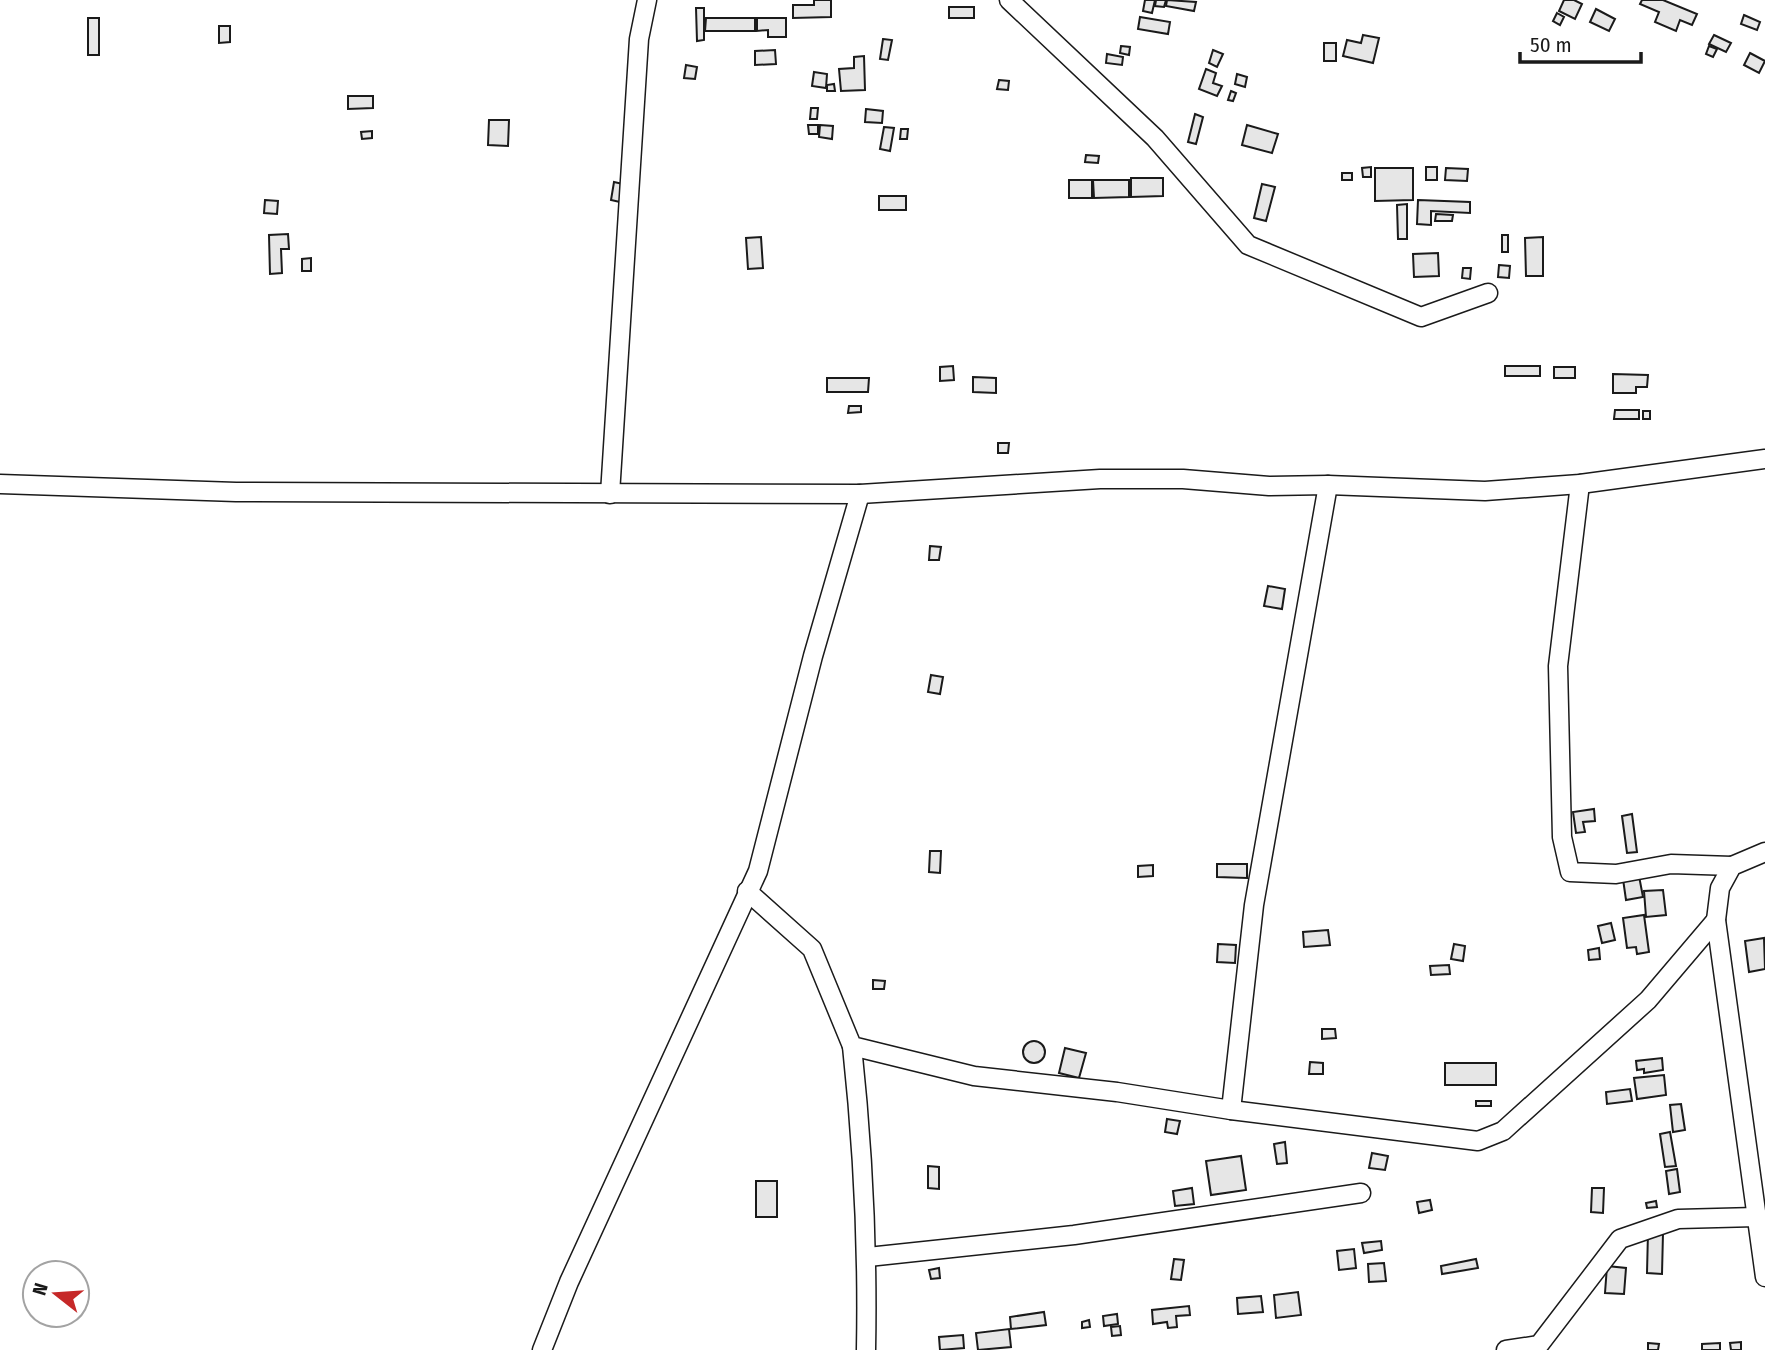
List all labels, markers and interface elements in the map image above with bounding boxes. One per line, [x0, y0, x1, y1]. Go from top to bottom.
scale bar [1520, 21, 1641, 65]
text: 50 m [1530, 32, 1572, 58]
north arrow [21, 1259, 91, 1329]
text: N [28, 1280, 53, 1298]

